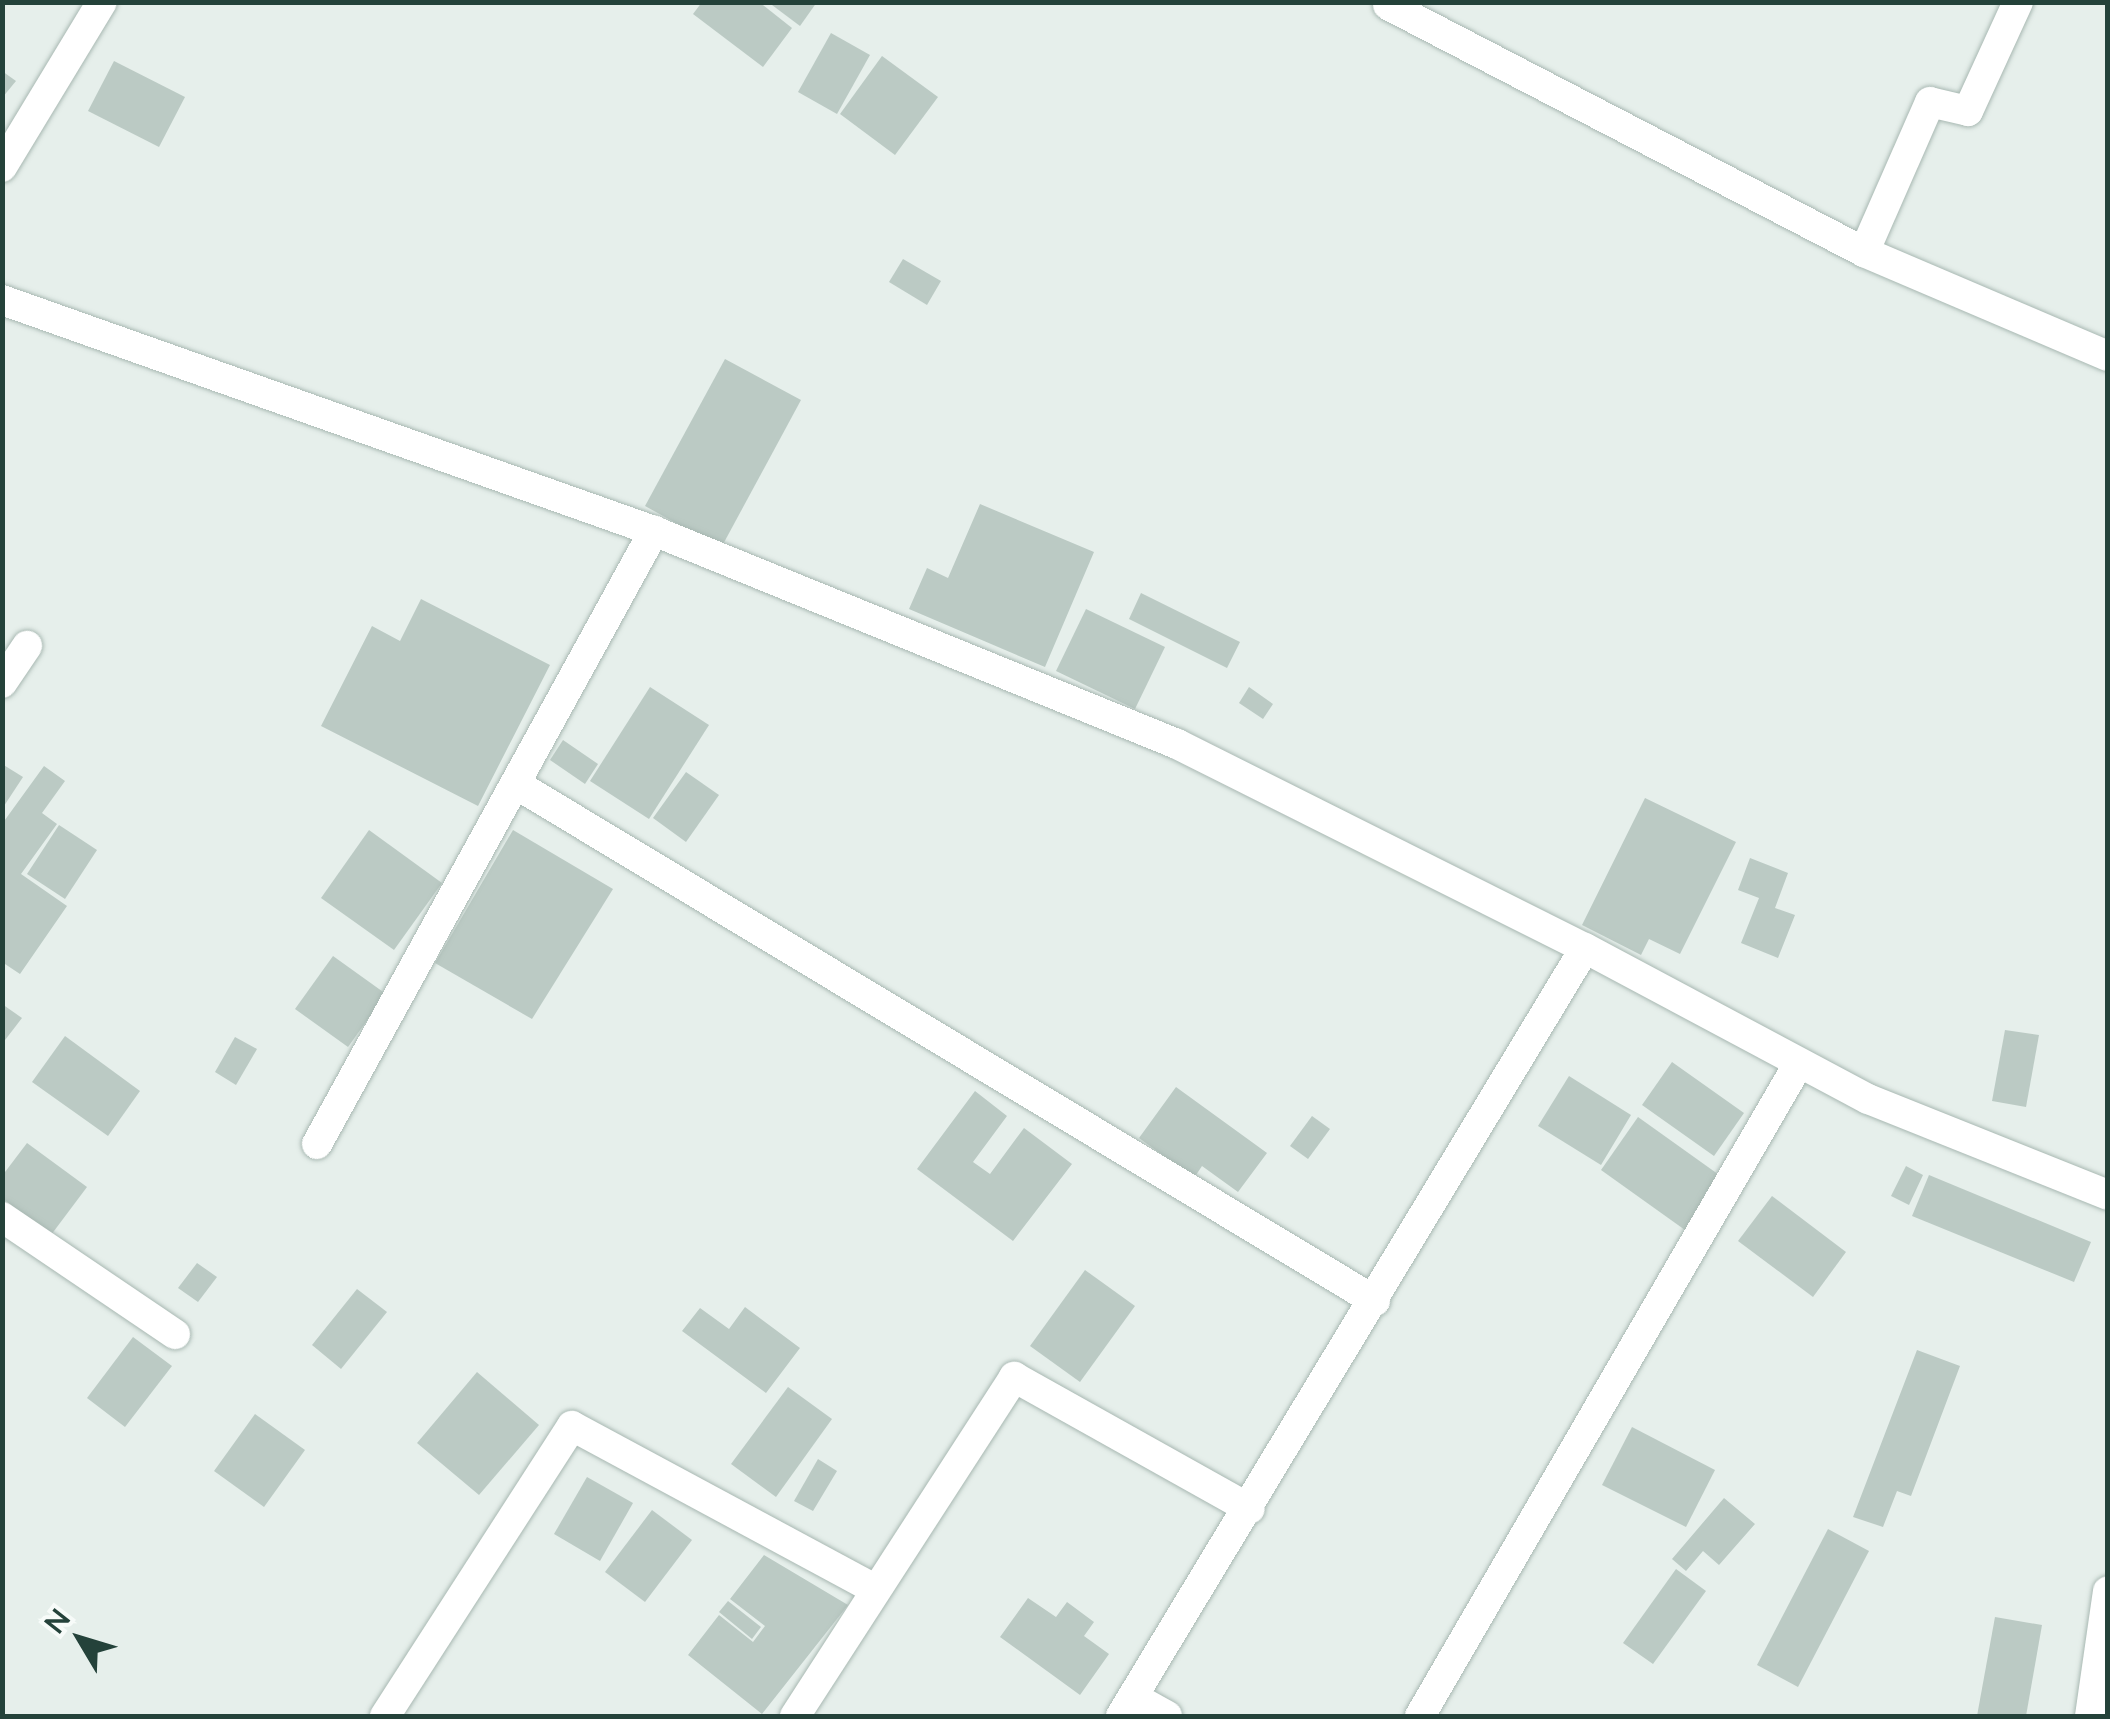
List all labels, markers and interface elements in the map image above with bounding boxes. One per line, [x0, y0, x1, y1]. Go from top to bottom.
north arrow [30, 1589, 130, 1689]
text: N [36, 1602, 76, 1640]

